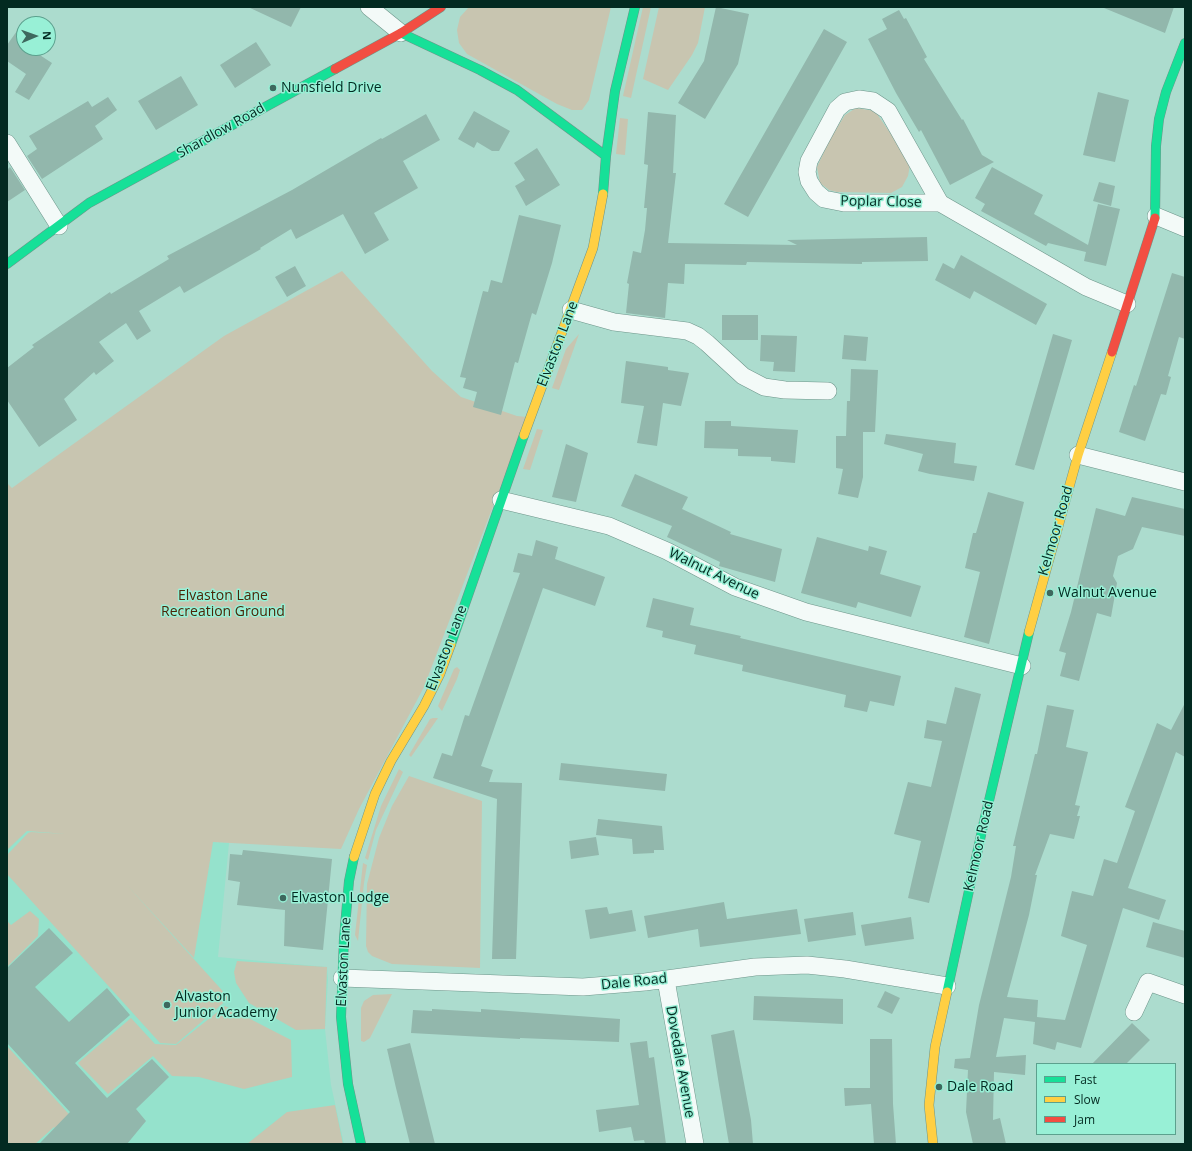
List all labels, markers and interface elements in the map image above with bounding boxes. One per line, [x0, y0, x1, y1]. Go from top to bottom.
north arrow [16, 16, 56, 56]
text: N [40, 31, 55, 40]
place label: Nunsfield Drive [281, 80, 381, 96]
marker: Nunsfield Drive [268, 83, 278, 93]
street label: Shardlow Road [174, 100, 268, 162]
street label: Poplar Close [840, 193, 922, 211]
street label: Elvaston Lane [534, 299, 582, 389]
street label: Kelmoor Road [1035, 484, 1077, 578]
street label: Walnut Avenue [666, 545, 762, 603]
place label: Walnut Avenue [1058, 585, 1157, 601]
park label: Elvaston Lane Recreation Ground [161, 588, 285, 620]
marker: Walnut Avenue [1045, 588, 1055, 598]
street label: Elvaston Lane [423, 603, 471, 693]
street label: Kelmoor Road [960, 799, 998, 893]
place label: Elvaston Lodge [291, 890, 389, 906]
marker: Elvaston Lodge [278, 893, 288, 903]
street label: Elvaston Lane [333, 917, 355, 1007]
street label: Dale Road [600, 970, 668, 994]
place label: Alvaston Junior Academy [175, 989, 277, 1022]
marker: Alvaston Junior Academy [162, 1000, 172, 1010]
street label: Dovedale Avenue [662, 1005, 698, 1119]
legend [1036, 1063, 1176, 1135]
text: Fast [1074, 1071, 1097, 1088]
place label: Dale Road [947, 1079, 1013, 1095]
marker: Dale Road [934, 1082, 944, 1092]
text: Slow [1074, 1091, 1100, 1108]
text: Jam [1074, 1111, 1095, 1128]

